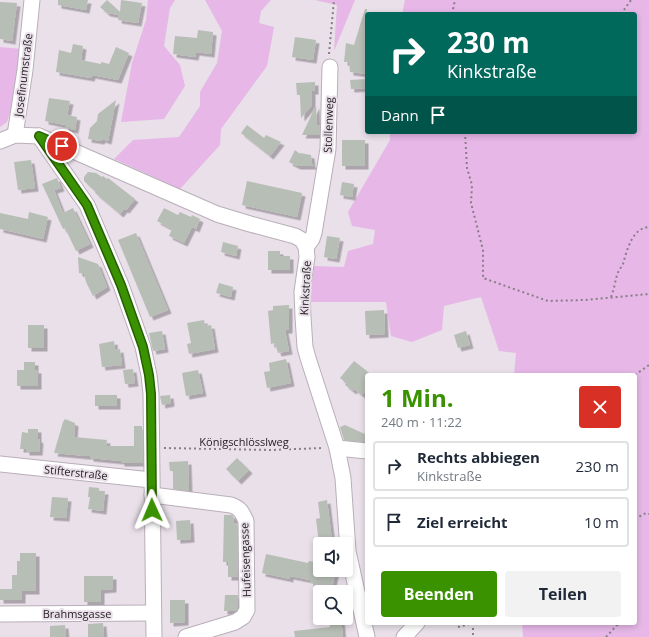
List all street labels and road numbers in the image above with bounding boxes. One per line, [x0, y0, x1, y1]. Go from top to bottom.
street label: Josefinumstraße [10, 32, 36, 119]
street label: Stollenweg [320, 97, 336, 153]
street label: Kinkstraße [296, 260, 314, 316]
street label: Königschlösslweg [199, 434, 289, 449]
street label: Stifterstraße [43, 461, 109, 483]
street label: Hufeisengasse [236, 523, 254, 597]
street label: Brahmsgasse [43, 606, 111, 621]

